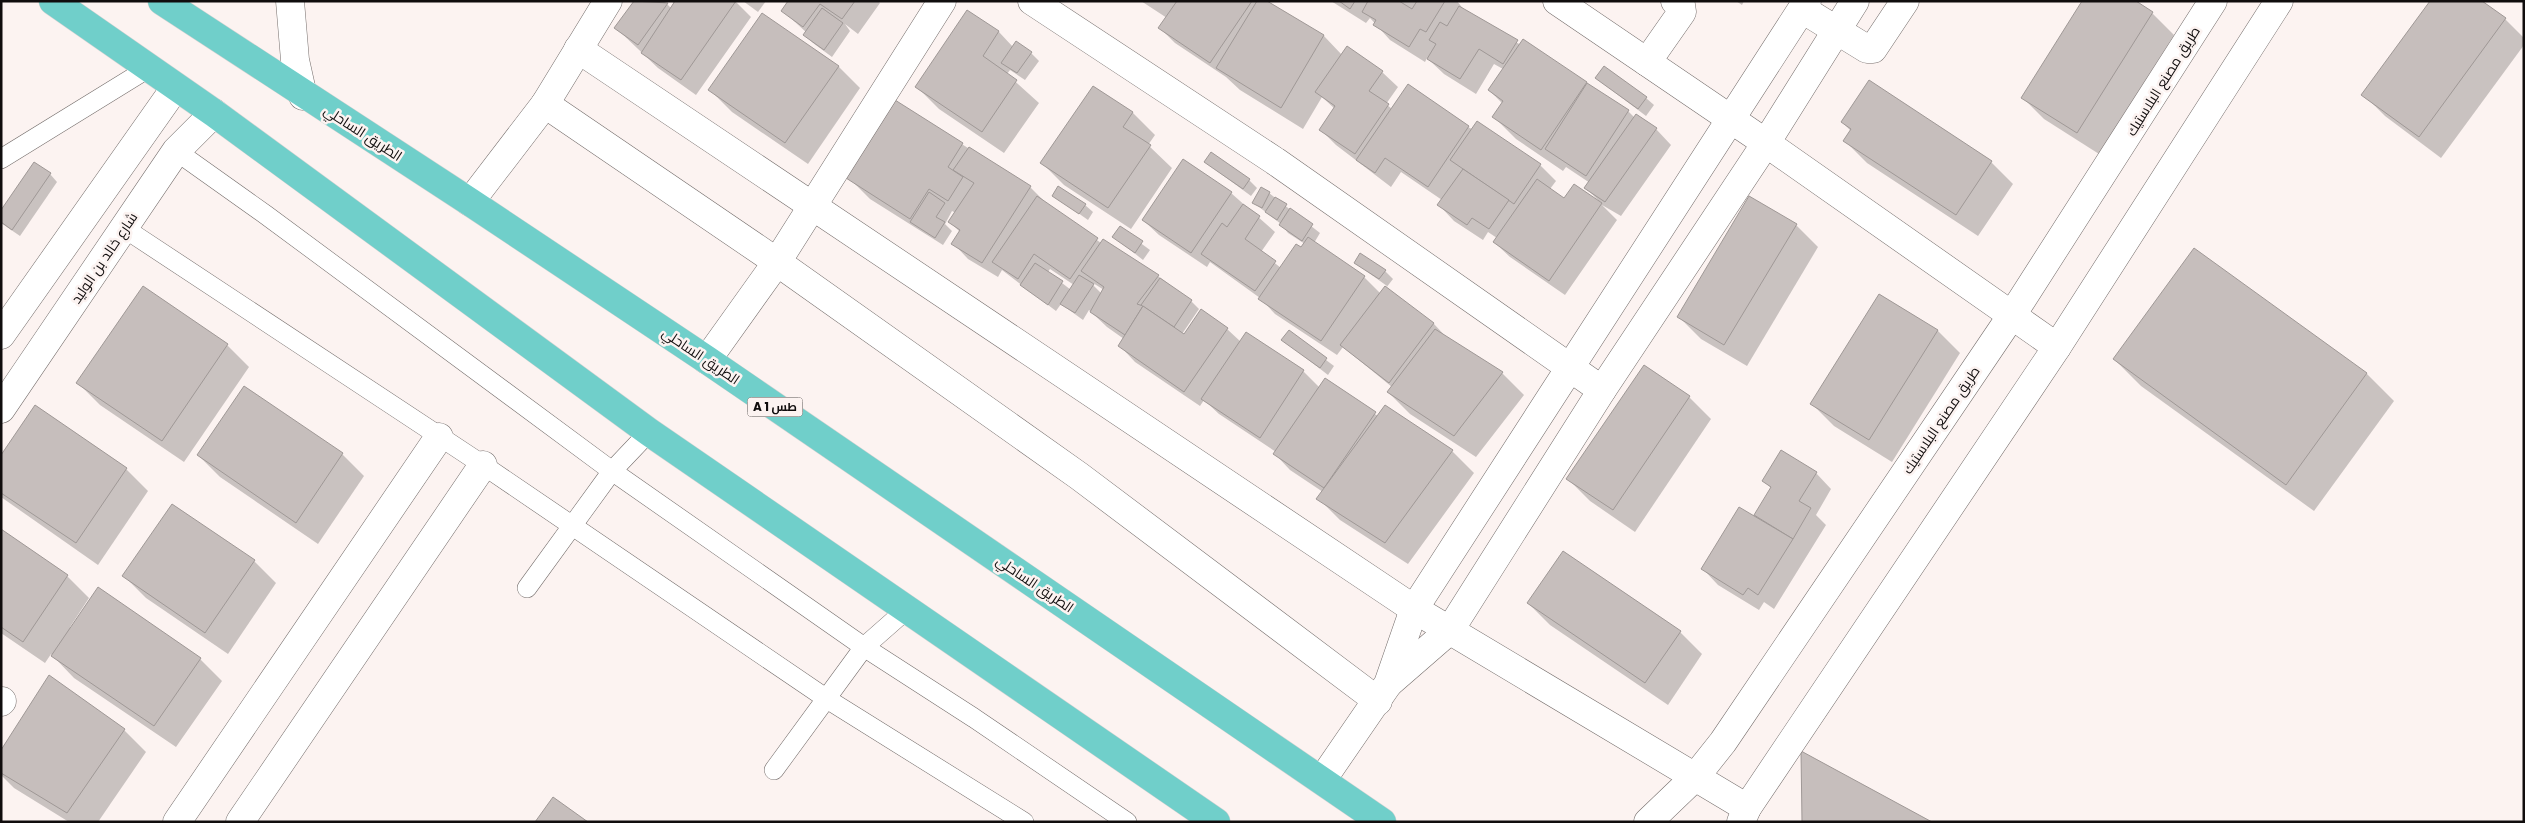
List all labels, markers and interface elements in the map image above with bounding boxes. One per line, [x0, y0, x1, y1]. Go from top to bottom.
street label: طريق مصنع البلاستيك [2121, 22, 2205, 140]
street label: الطريق الساحلي [319, 100, 406, 167]
street label: شارع خالد بن الوليد [66, 208, 142, 308]
street label: الطريق الساحلي [657, 323, 744, 391]
street label: طريق مصنع البلاستيك [1898, 362, 1984, 478]
road number: A 1 طس [748, 398, 802, 417]
street label: الطريق الساحلي [991, 551, 1078, 619]

